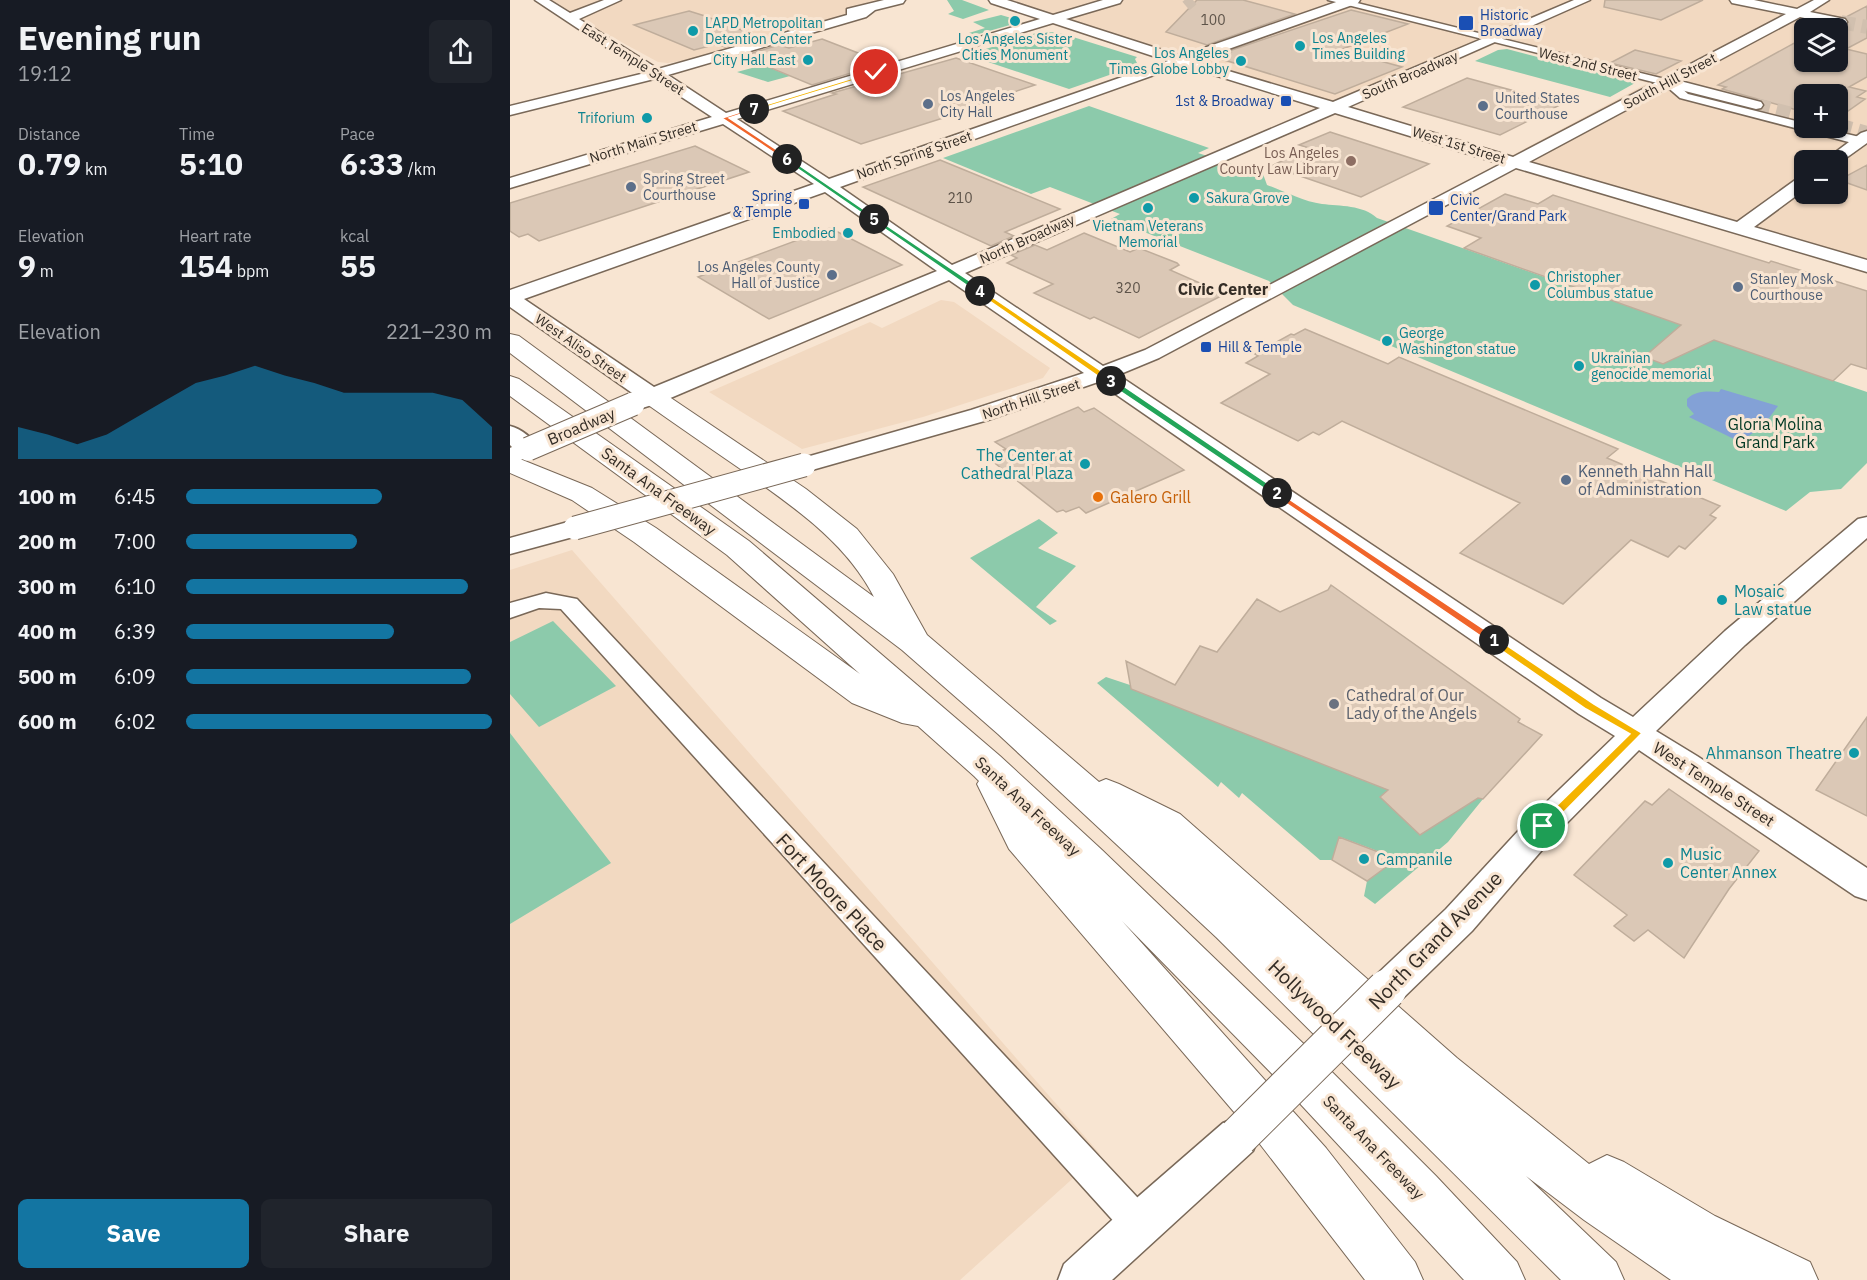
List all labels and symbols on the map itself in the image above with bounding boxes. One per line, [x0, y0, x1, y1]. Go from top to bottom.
place label: Historic Broadway [1480, 6, 1543, 40]
house number: 100 [1200, 11, 1226, 29]
place label: LAPD Metropolitan Detention Center [705, 14, 823, 48]
marker: Los Angeles Sister Cities Monument [1008, 14, 1022, 28]
marker: Historic Broadway [1457, 14, 1475, 32]
street label: East Temple Street [578, 19, 688, 99]
marker: LAPD Metropolitan Detention Center [686, 24, 700, 38]
place label: Los Angeles Times Building [1312, 29, 1406, 63]
place label: Los Angeles Sister Cities Monument [958, 30, 1072, 64]
marker: Los Angeles Times Building [1293, 39, 1307, 53]
street label: West 2nd Street [1537, 43, 1639, 85]
place label: Los Angeles Times Globe Lobby [1109, 44, 1229, 78]
pin [850, 46, 901, 97]
street label: South Broadway [1359, 47, 1461, 103]
street label: South Hill Street [1620, 49, 1720, 113]
place label: City Hall East [713, 51, 796, 69]
marker: City Hall East [801, 53, 815, 67]
marker: Los Angeles Times Globe Lobby [1234, 54, 1248, 68]
place label: Los Angeles City Hall [940, 87, 1015, 121]
place label: United States Courthouse [1495, 89, 1580, 123]
place label: 1st & Broadway [1175, 92, 1274, 110]
pin: 7 [739, 94, 769, 124]
marker: 1st & Broadway [1279, 94, 1293, 108]
marker: Los Angeles City Hall [921, 97, 935, 111]
marker: United States Courthouse [1476, 99, 1490, 113]
place label: Triforium [578, 109, 635, 127]
marker: Triforium [640, 111, 654, 125]
street label: North Main Street [587, 117, 699, 167]
street label: West 1st Street [1410, 122, 1508, 168]
street label: North Spring Street [854, 127, 974, 183]
pin: 6 [772, 144, 802, 174]
place label: Los Angeles County Law Library [1219, 144, 1339, 178]
marker: Los Angeles County Law Library [1344, 154, 1358, 168]
place label: Spring Street Courthouse [643, 170, 725, 204]
marker: Spring Street Courthouse [624, 180, 638, 194]
place label: Spring & Temple [732, 187, 793, 221]
house number: 210 [947, 189, 973, 207]
place label: Sakura Grove [1206, 189, 1290, 207]
marker: Sakura Grove [1187, 191, 1201, 205]
place label: Civic Center/Grand Park [1450, 191, 1568, 225]
marker: Spring & Temple [797, 197, 811, 211]
marker: Civic Center/Grand Park [1427, 199, 1445, 217]
marker: Vietnam Veterans Memorial [1141, 201, 1155, 215]
pin: 5 [859, 204, 889, 234]
street label: North Broadway [977, 210, 1077, 268]
place label: Vietnam Veterans Memorial [1092, 217, 1204, 251]
place label: Embodied [772, 224, 836, 242]
marker: Embodied [841, 226, 855, 240]
place label: Los Angeles County Hall of Justice [697, 258, 820, 292]
marker: Los Angeles County Hall of Justice [825, 268, 839, 282]
place label: Christopher Columbus statue [1547, 268, 1654, 302]
place label: Stanley Mosk Courthouse [1750, 270, 1834, 304]
pin: 4 [965, 276, 995, 306]
marker: Christopher Columbus statue [1528, 278, 1542, 292]
house number: 320 [1115, 279, 1141, 297]
district label: Civic Center [1178, 279, 1269, 299]
marker: Stanley Mosk Courthouse [1731, 280, 1745, 294]
street label: West Aliso Street [532, 310, 630, 386]
place label: George Washington statue [1399, 324, 1516, 358]
marker: George Washington statue [1380, 334, 1394, 348]
place label: Hill & Temple [1218, 338, 1302, 356]
marker: Hill & Temple [1199, 340, 1213, 354]
place label: Ukrainian genocide memorial [1591, 349, 1712, 383]
marker: Ukrainian genocide memorial [1572, 359, 1586, 373]
pin: 3 [1096, 366, 1126, 396]
street label: North Hill Street [980, 375, 1082, 423]
street label: Broadway [544, 403, 618, 449]
park label: Gloria Molina Grand Park [1728, 414, 1823, 452]
street label: Santa Ana Freeway [598, 443, 720, 539]
place label: The Center at Cathedral Plaza [961, 445, 1073, 483]
marker: The Center at Cathedral Plaza [1078, 457, 1092, 471]
place label: Kenneth Hahn Hall of Administration [1578, 461, 1712, 499]
marker: Kenneth Hahn Hall of Administration [1559, 473, 1573, 487]
pin: 2 [1262, 478, 1292, 508]
place label: Galero Grill [1110, 487, 1191, 507]
marker: Galero Grill [1091, 490, 1105, 504]
place label: Mosaic Law statue [1734, 581, 1812, 619]
marker: Mosaic Law statue [1715, 593, 1729, 607]
pin: 1 [1479, 625, 1509, 655]
place label: Cathedral of Our Lady of the Angels [1346, 685, 1477, 723]
marker: Cathedral of Our Lady of the Angels [1327, 697, 1341, 711]
street label: West Temple Street [1649, 737, 1779, 831]
place label: Ahmanson Theatre [1706, 743, 1842, 763]
marker: Ahmanson Theatre [1847, 746, 1861, 760]
street label: Santa Ana Freeway [971, 752, 1085, 860]
pin [1517, 800, 1568, 851]
street label: Fort Moore Place [770, 827, 894, 957]
place label: Music Center Annex [1680, 844, 1777, 882]
place label: Campanile [1376, 849, 1453, 869]
marker: Campanile [1357, 852, 1371, 866]
marker: Music Center Annex [1661, 856, 1675, 870]
street label: North Grand Avenue [1362, 865, 1508, 1015]
street label: Hollywood Freeway [1263, 953, 1408, 1095]
street label: Santa Ana Freeway [1319, 1091, 1429, 1203]

